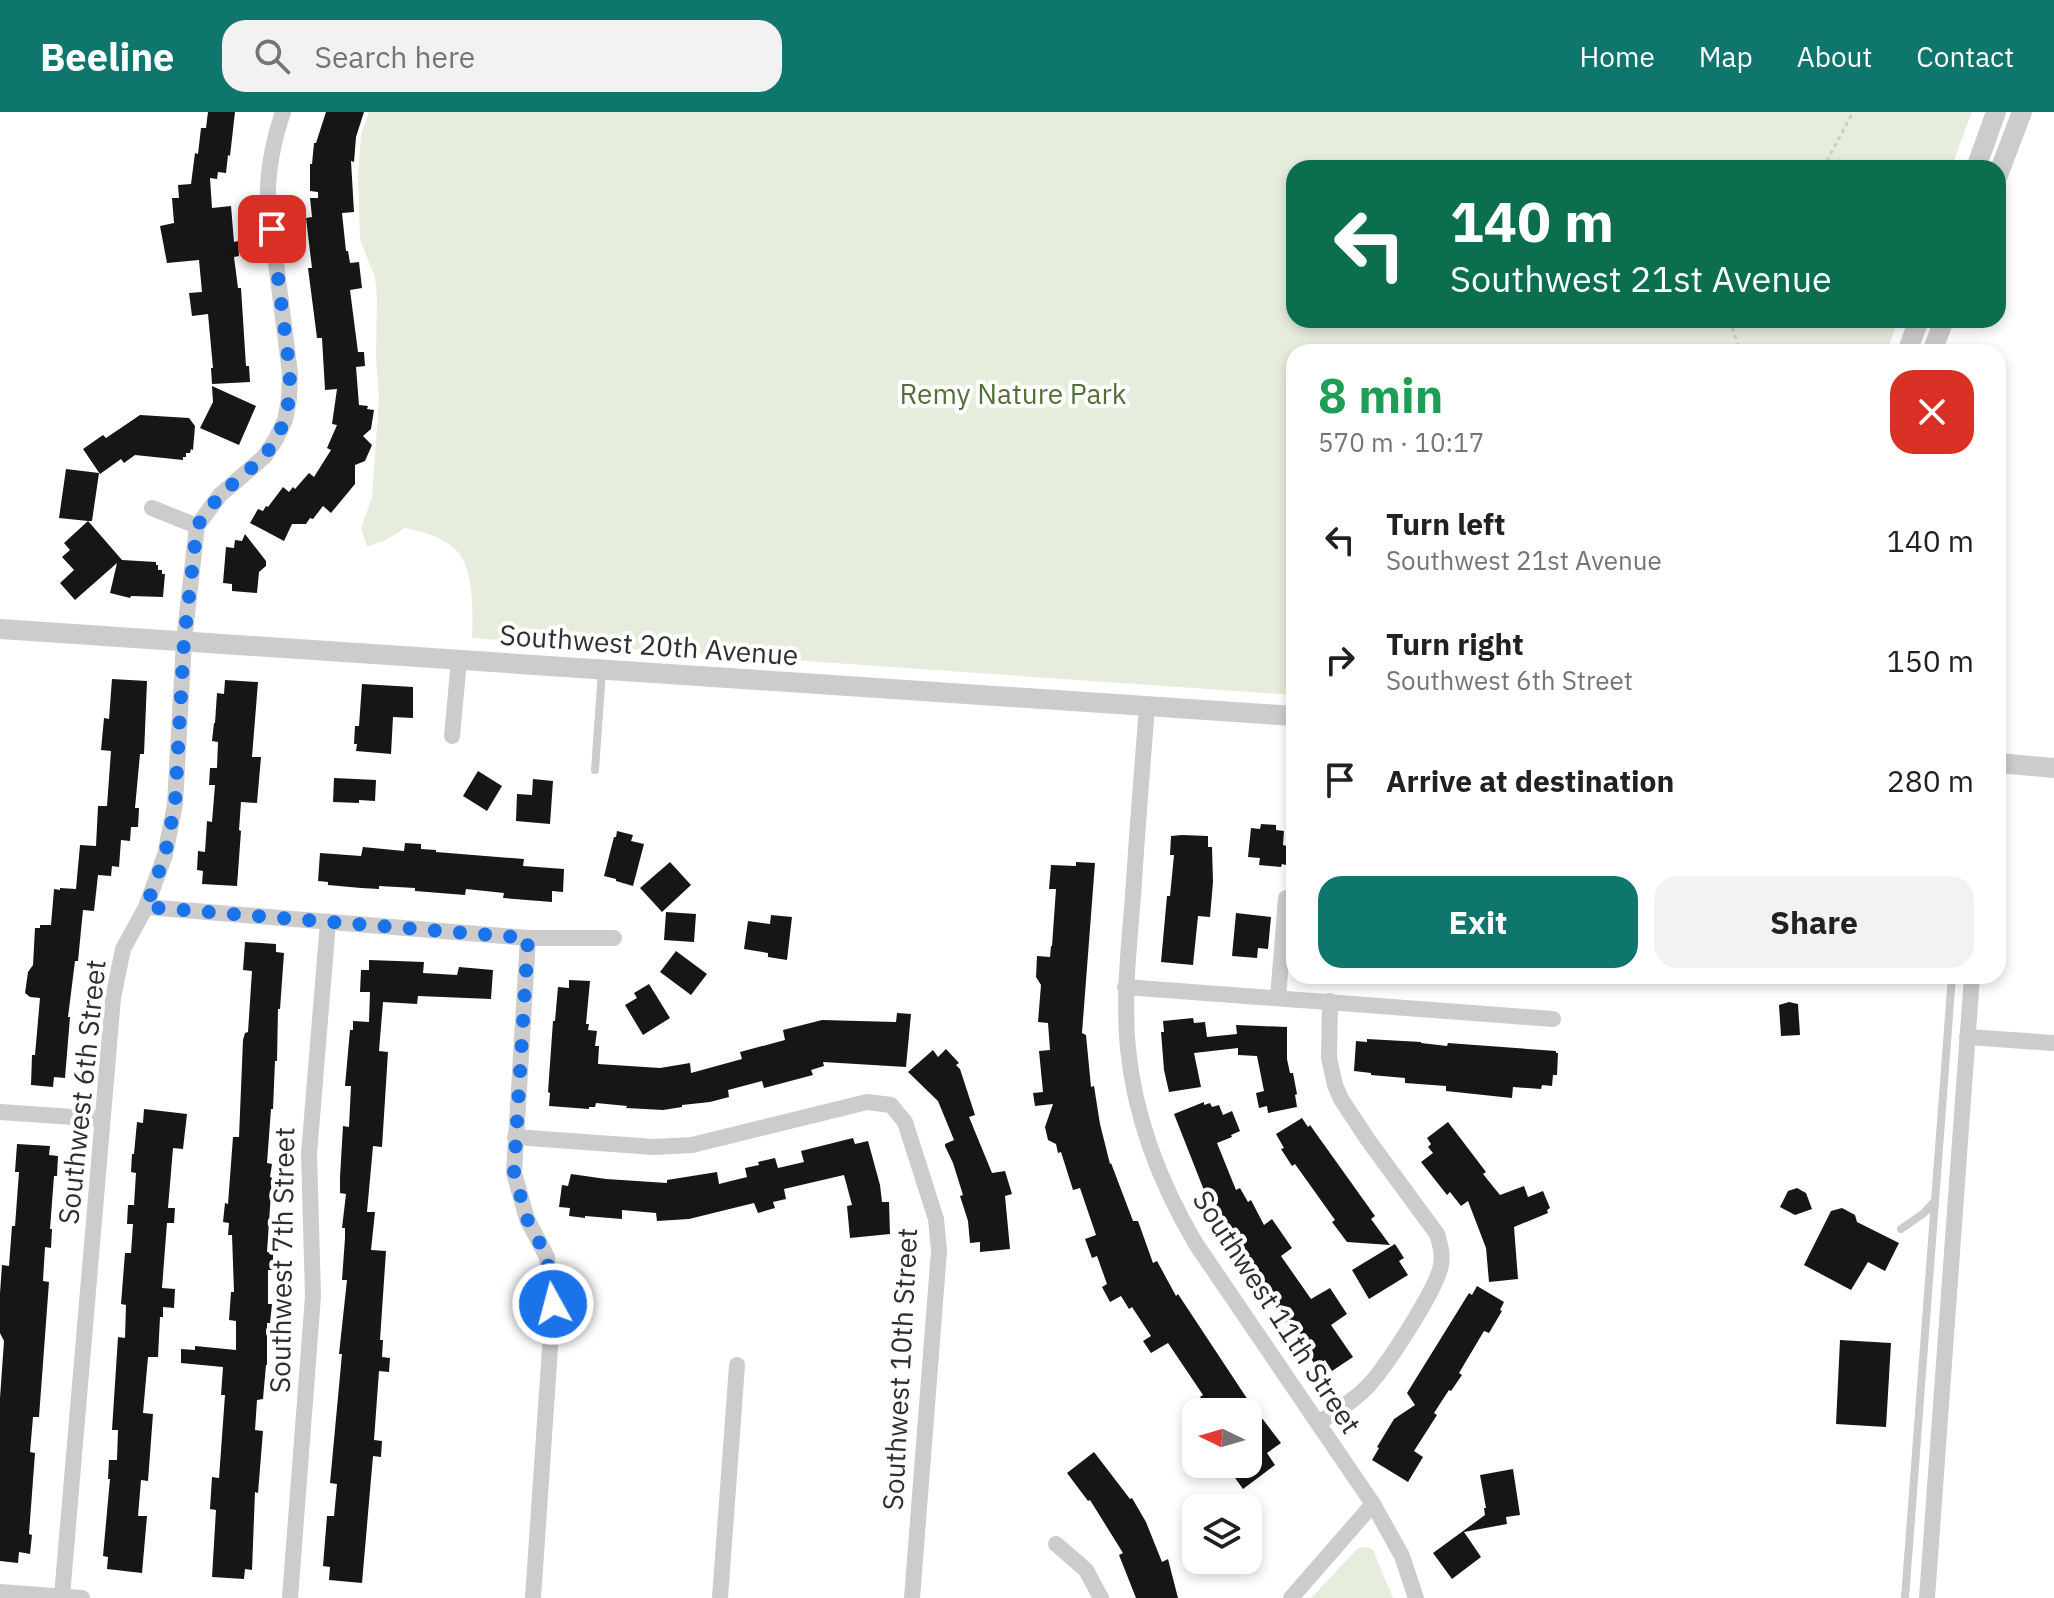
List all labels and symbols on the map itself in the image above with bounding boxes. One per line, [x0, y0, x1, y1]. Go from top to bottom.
pin [238, 195, 306, 263]
park label: Remy Nature Park [900, 375, 1127, 412]
street label: Southwest 20th Avenue [498, 616, 800, 673]
street label: Southwest 6th Street [49, 958, 114, 1226]
street label: Southwest 7th Street [261, 1127, 302, 1393]
street label: Southwest 11th Street [1185, 1183, 1370, 1440]
street label: Southwest 10th Street [874, 1227, 925, 1511]
position arrow [511, 1262, 595, 1346]
north arrow [1182, 1398, 1262, 1478]

